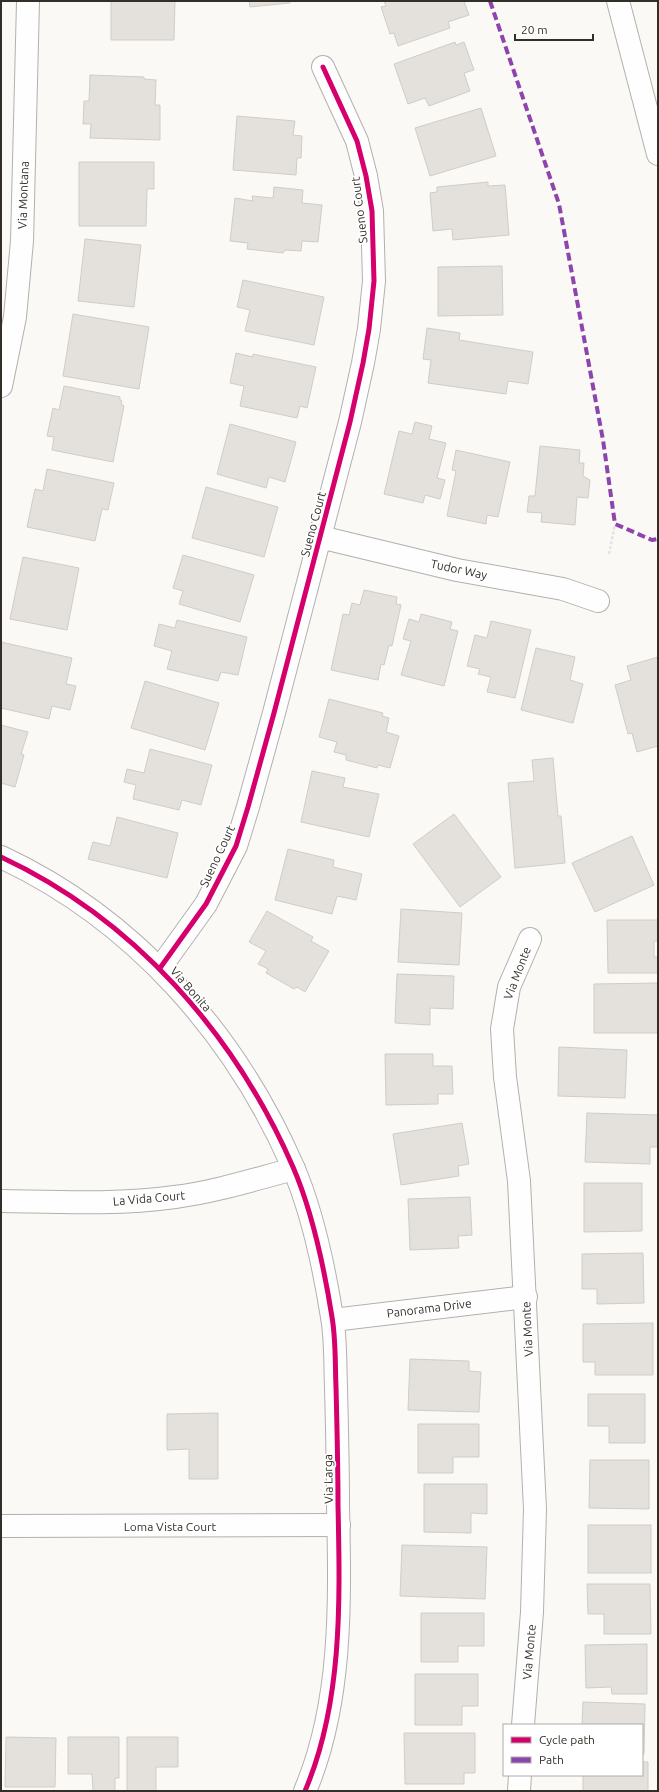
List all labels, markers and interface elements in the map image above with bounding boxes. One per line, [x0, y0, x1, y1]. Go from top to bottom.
scale bar [515, 16, 593, 42]
text: 20 m [521, 23, 548, 36]
street label: Via Montana [15, 161, 31, 229]
street label: Sueno Court [348, 176, 370, 244]
street label: Sueno Court [298, 490, 328, 558]
street label: Tudor Way [430, 557, 489, 581]
street label: Sueno Court [197, 823, 237, 889]
street label: Via Monte [501, 945, 533, 1001]
street label: Via Bonita [168, 964, 214, 1014]
street label: La Vida Court [112, 1188, 186, 1208]
street label: Panorama Drive [386, 1296, 472, 1320]
street label: Via Monte [519, 1301, 535, 1357]
street label: Via Larga [321, 1454, 335, 1504]
street label: Loma Vista Court [124, 1520, 217, 1533]
street label: Via Monte [520, 1624, 538, 1680]
legend [503, 1724, 643, 1776]
text: Cycle path [539, 1733, 595, 1746]
text: Path [539, 1753, 564, 1766]

